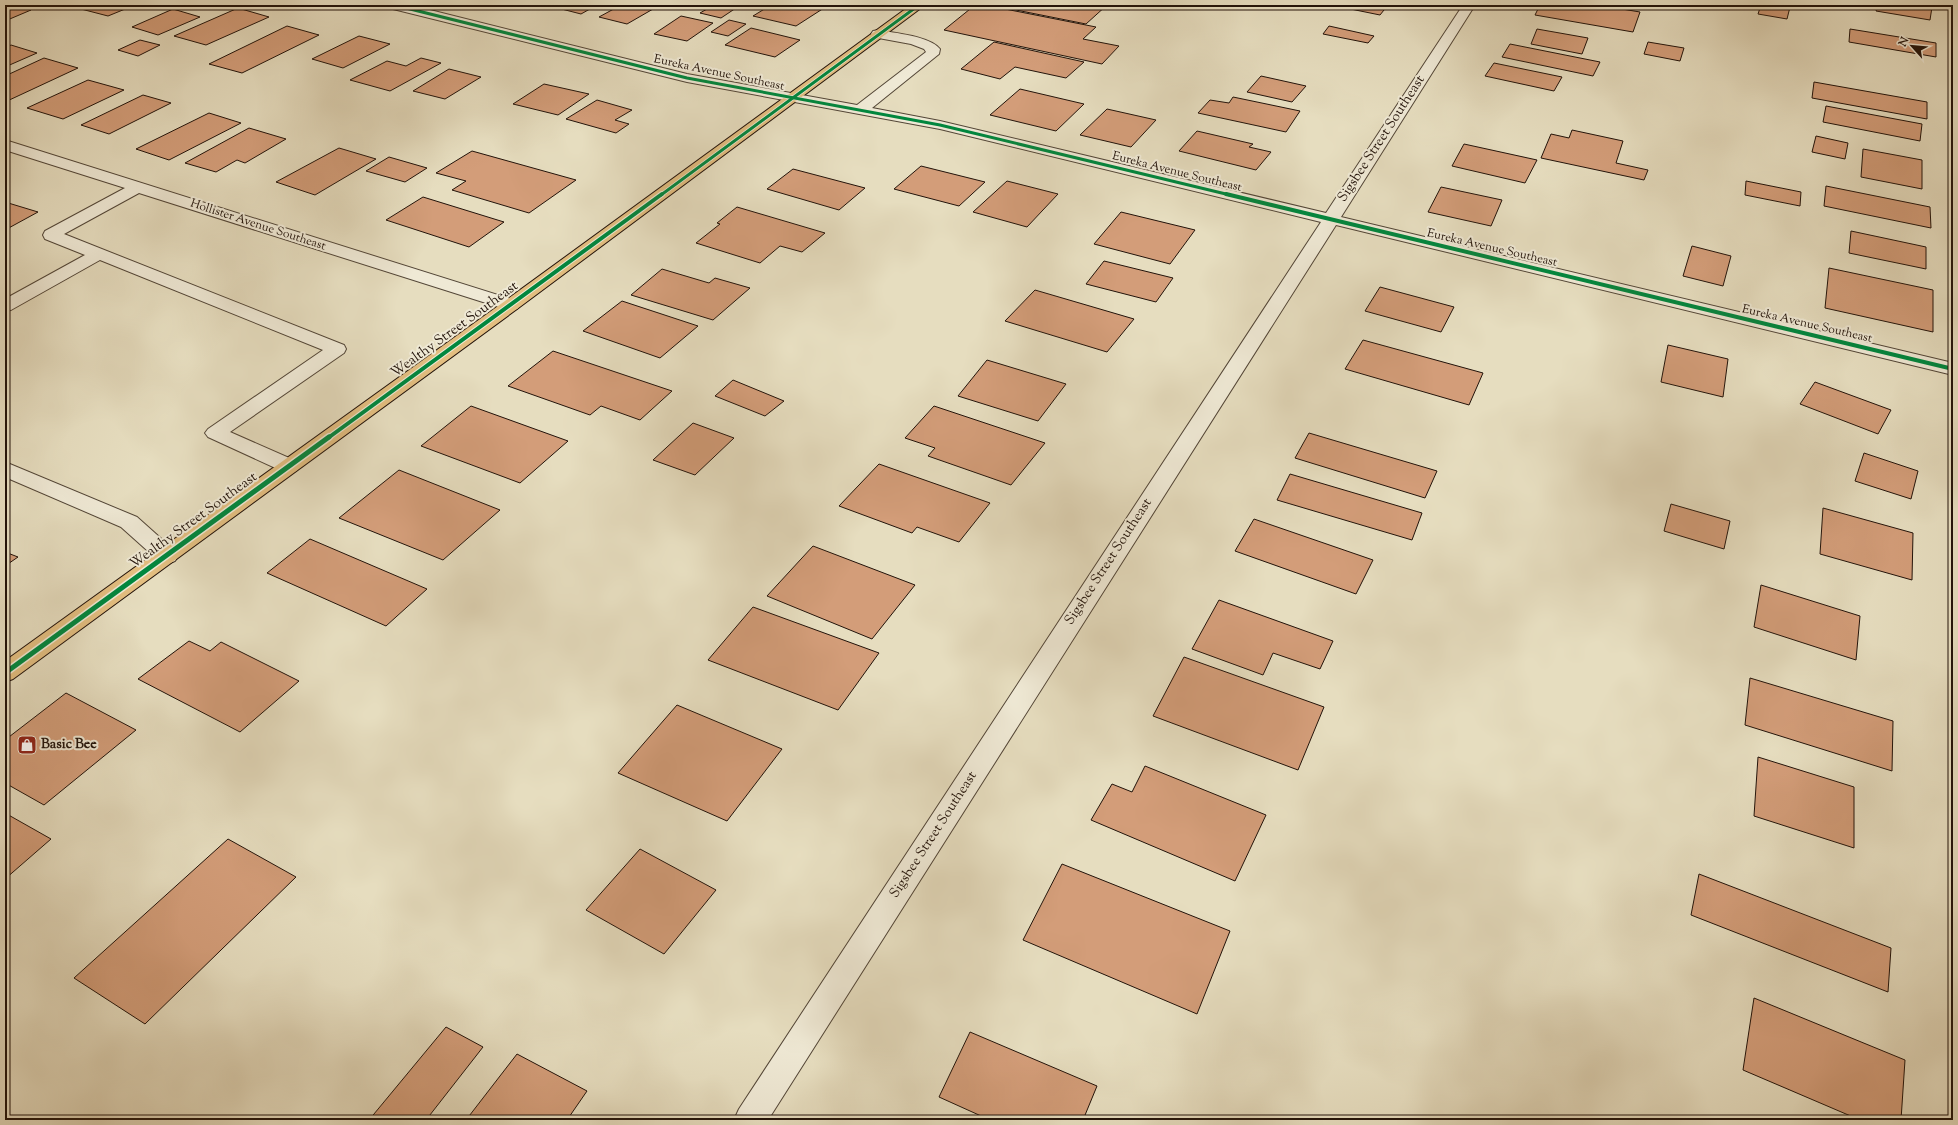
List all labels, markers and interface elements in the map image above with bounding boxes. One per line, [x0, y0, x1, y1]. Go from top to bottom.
north arrow [1892, 26, 1932, 66]
text: N [1894, 34, 1913, 50]
street label: Eureka Avenue Southeast [652, 50, 786, 96]
street label: Sigsbee Street Southeast [1333, 72, 1431, 206]
street label: Eureka Avenue Southeast [1110, 147, 1244, 197]
street label: Hollister Avenue Southeast [188, 195, 328, 255]
street label: Eureka Avenue Southeast [1425, 224, 1559, 272]
street label: Wealthy Street Southeast [387, 277, 523, 383]
street label: Eureka Avenue Southeast [1740, 300, 1874, 348]
street label: Wealthy Street Southeast [126, 468, 262, 574]
street label: Sigsbee Street Southeast [1060, 495, 1158, 629]
shop icon: Basic Bee [16, 734, 38, 756]
place label: Basic Bee [41, 735, 97, 755]
street label: Sigsbee Street Southeast [885, 768, 983, 902]

